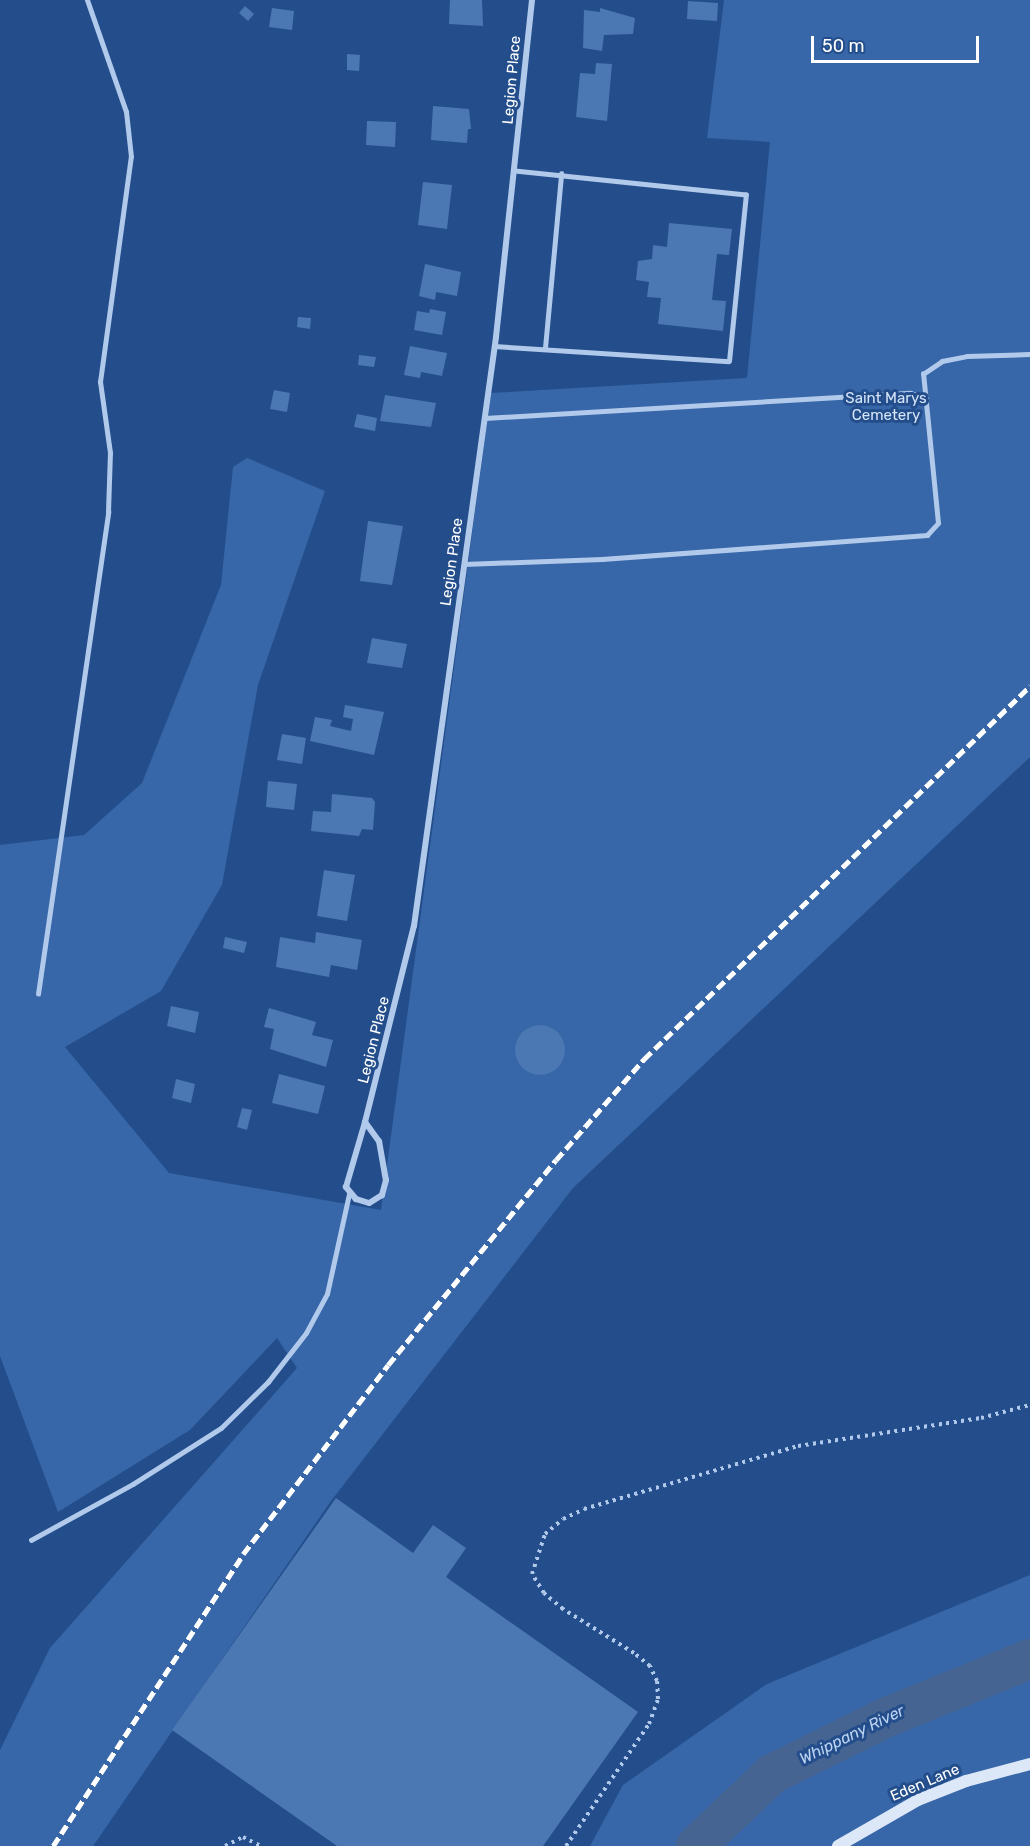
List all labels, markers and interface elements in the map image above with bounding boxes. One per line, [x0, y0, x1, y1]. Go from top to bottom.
scale bar [814, 24, 982, 62]
street label: Legion Place [499, 35, 525, 125]
text: 50 m [822, 35, 865, 57]
park label: Saint Marys Cemetery [845, 389, 927, 424]
street label: Legion Place [437, 517, 467, 607]
street label: Legion Place [355, 995, 393, 1085]
water label: Whippany River [796, 1701, 908, 1769]
street label: Eden Lane [888, 1760, 962, 1806]

